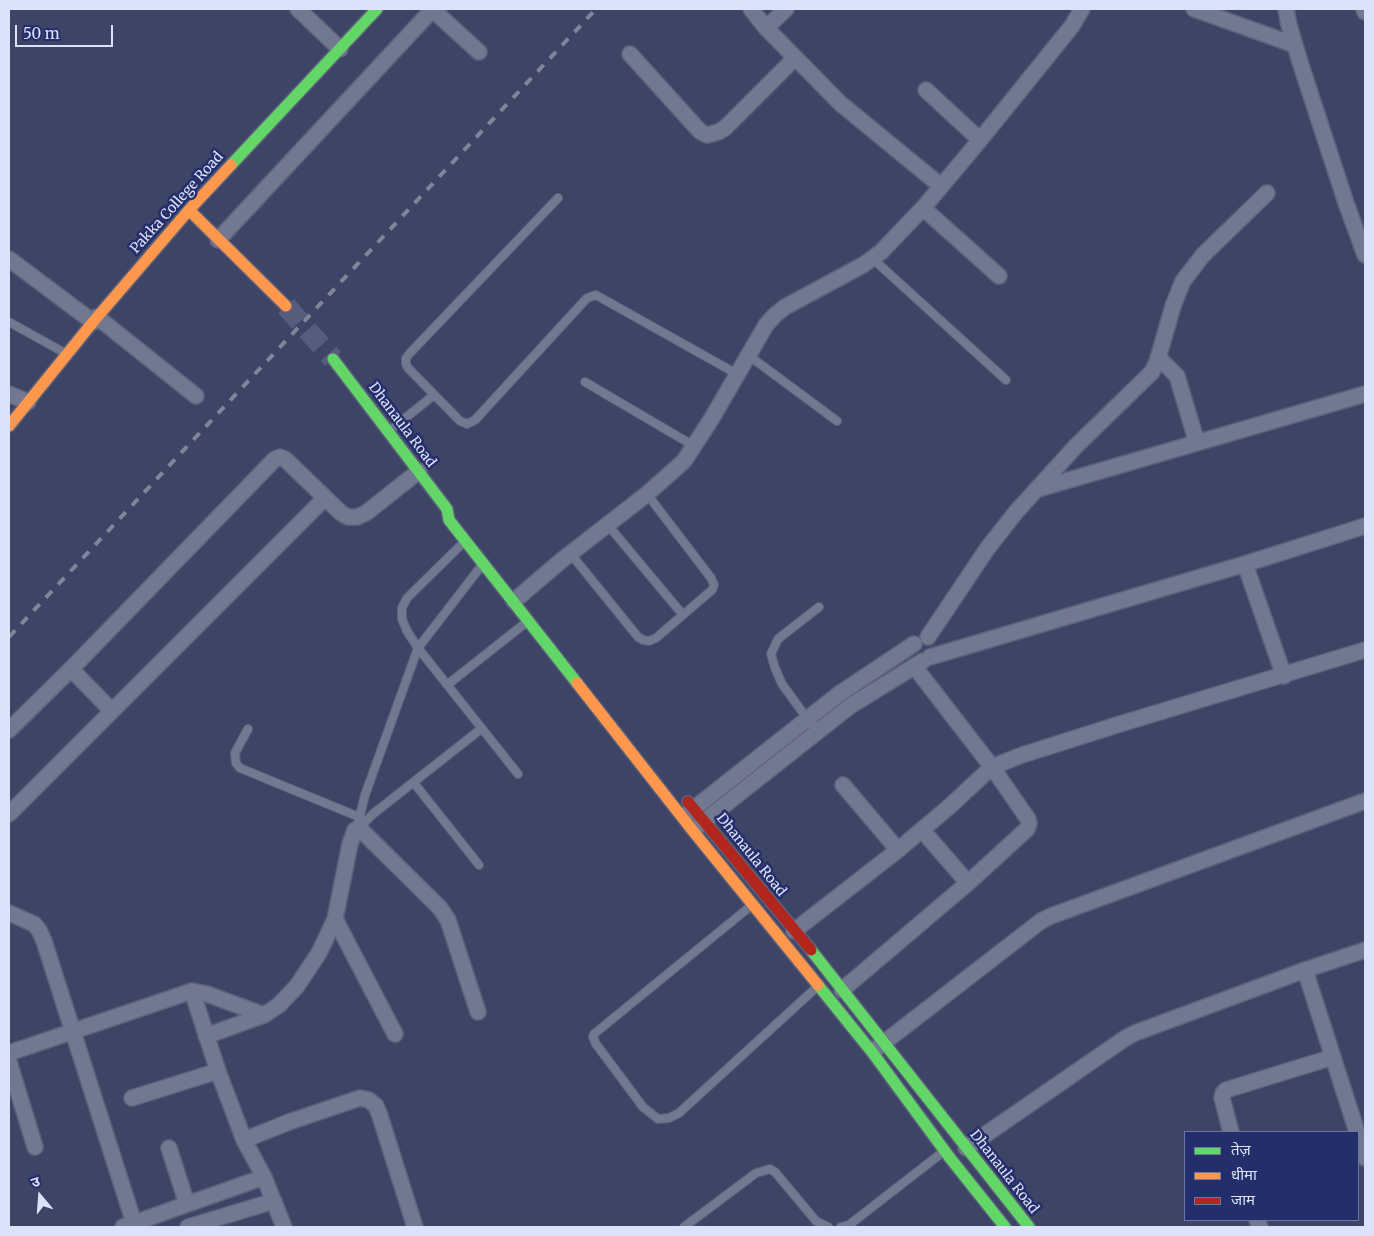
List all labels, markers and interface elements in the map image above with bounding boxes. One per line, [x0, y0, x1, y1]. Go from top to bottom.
scale bar [18, 15, 115, 47]
text: 50 m [23, 24, 60, 43]
street label: Pakka College Road [127, 149, 227, 257]
street label: Dhanaula Road [365, 379, 439, 471]
street label: Dhanaula Road [712, 810, 790, 900]
street label: Dhanaula Road [966, 1127, 1042, 1217]
legend [1184, 1131, 1359, 1221]
text: तेज़ [1231, 1140, 1251, 1159]
text: धीमा [1231, 1165, 1257, 1184]
north arrow [15, 1171, 65, 1221]
text: उ [29, 1172, 42, 1192]
text: जाम [1231, 1190, 1255, 1209]

